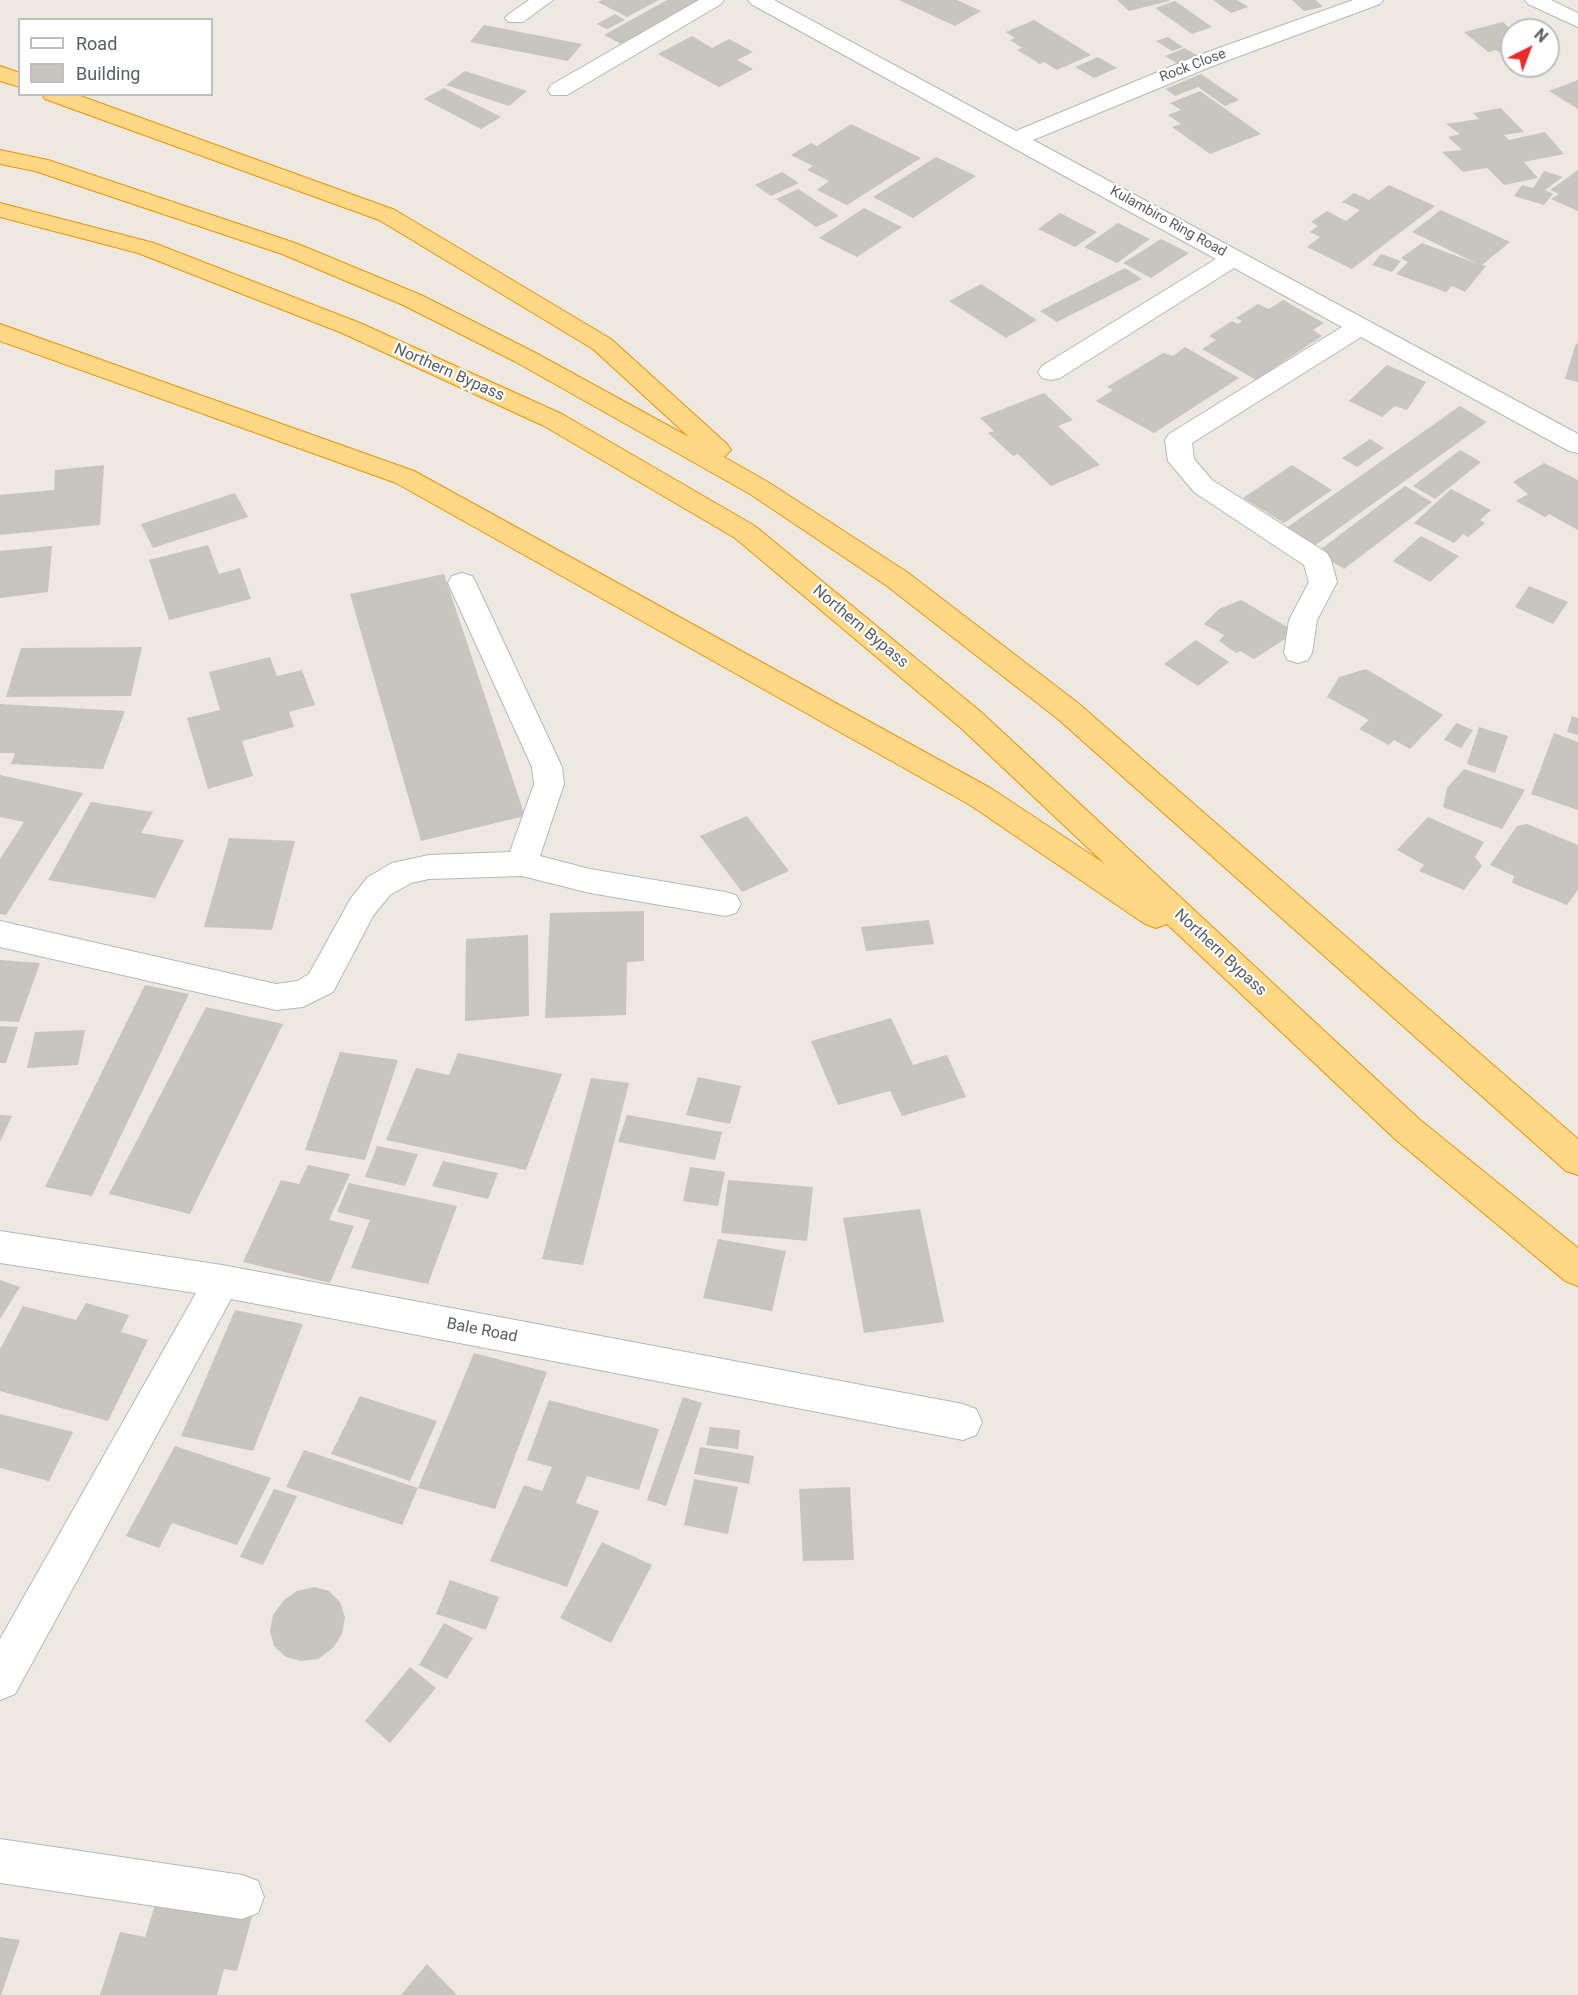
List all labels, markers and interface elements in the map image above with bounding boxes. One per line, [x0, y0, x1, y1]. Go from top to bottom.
legend [18, 18, 213, 96]
north arrow [1500, 18, 1560, 78]
text: N [1530, 25, 1552, 47]
text: Road [76, 33, 117, 54]
street label: Rock Close [1157, 46, 1229, 86]
text: Building [76, 63, 140, 84]
street label: Kulambiro Ring Road [1107, 183, 1229, 261]
street label: Northern Bypass [391, 340, 507, 406]
street label: Northern Bypass [808, 581, 912, 673]
street label: Northern Bypass [1170, 905, 1270, 1001]
street label: Bale Road [445, 1315, 519, 1347]

